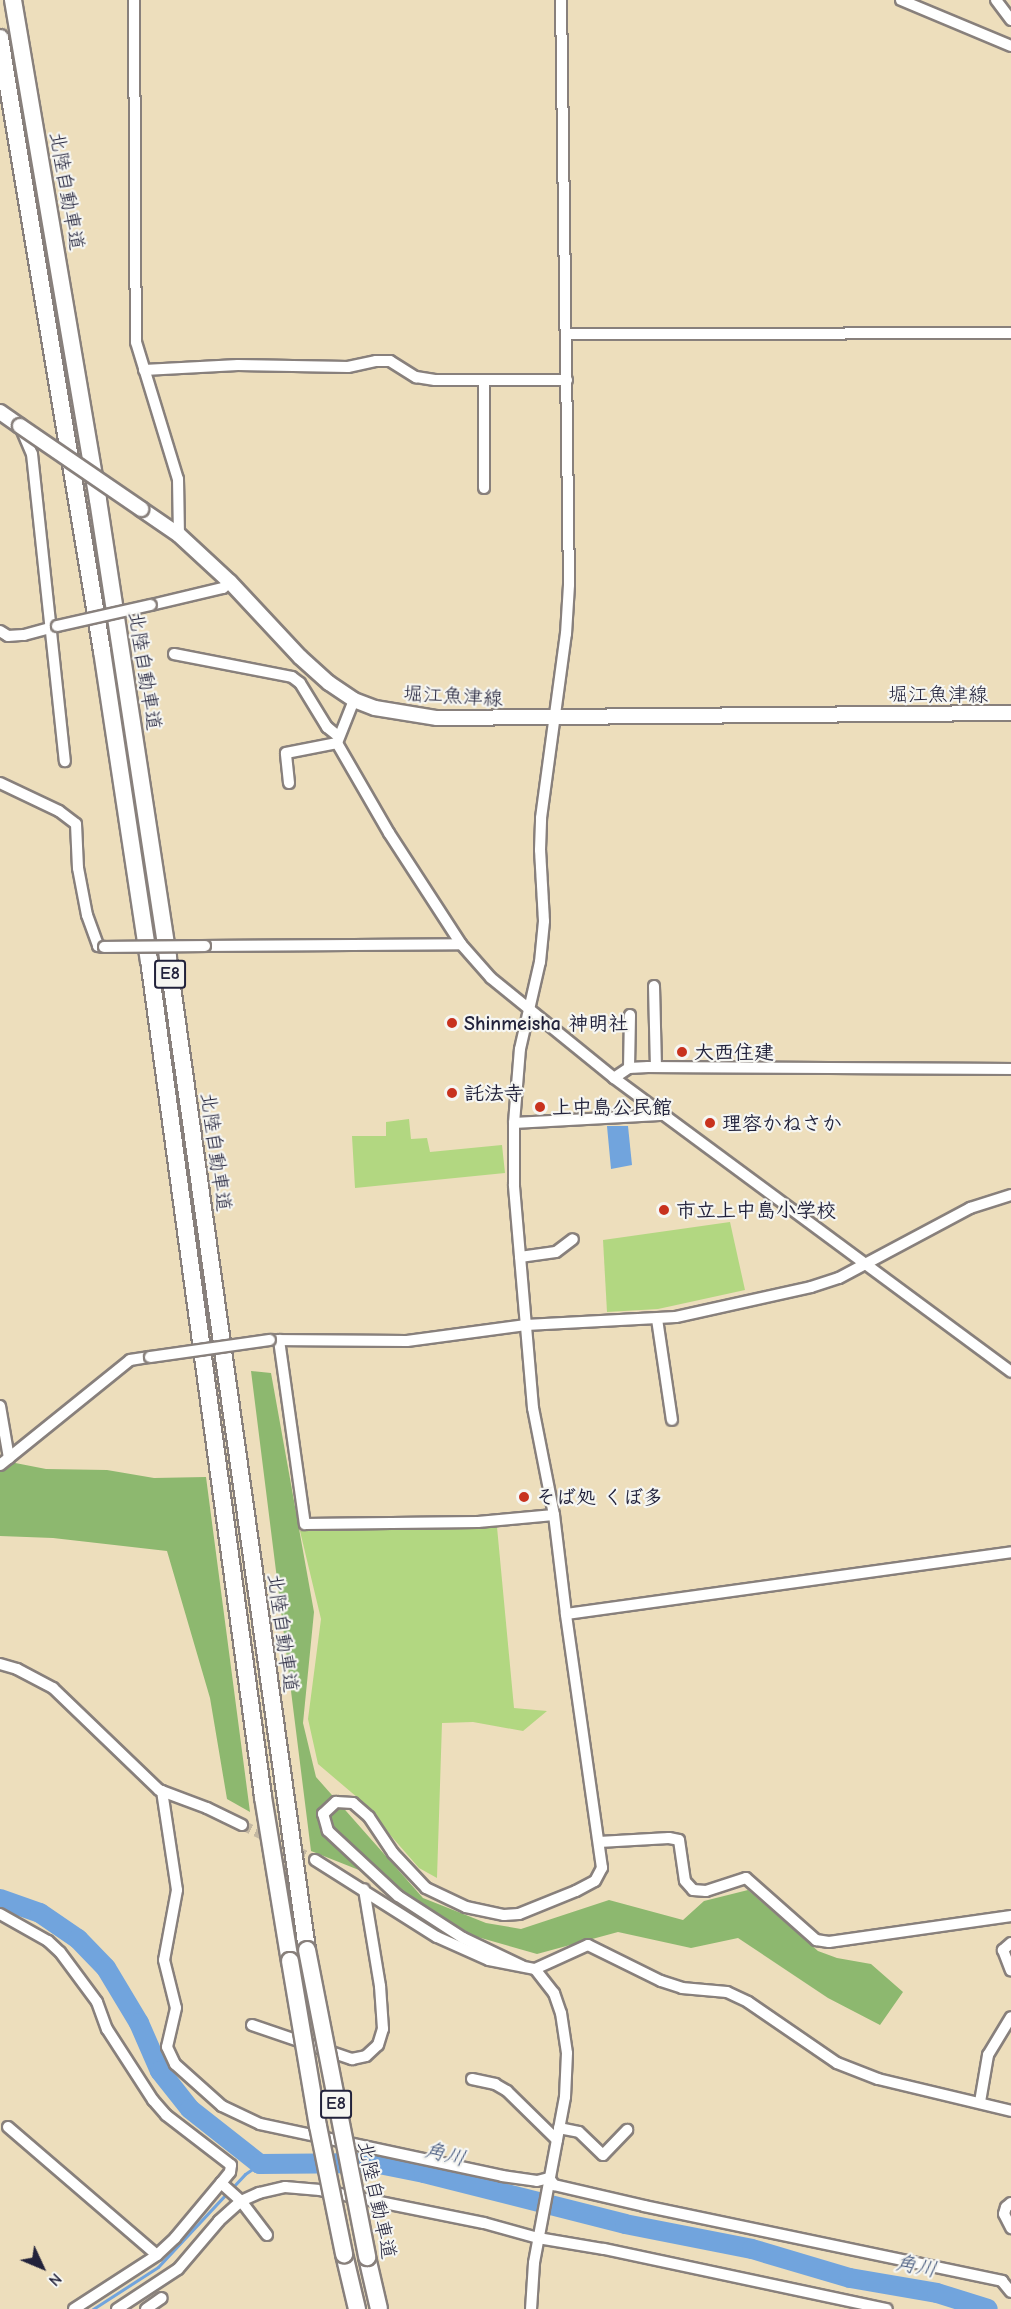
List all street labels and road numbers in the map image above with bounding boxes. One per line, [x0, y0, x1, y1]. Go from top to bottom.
street label: 北陸自動車道 [45, 130, 89, 252]
street label: 北陸自動車道 [124, 610, 166, 732]
street label: 堀江魚津線 [402, 681, 504, 711]
street label: 堀江魚津線 [888, 682, 988, 706]
road number: E8 [154, 959, 186, 989]
street label: 北陸自動車道 [196, 1091, 236, 1213]
street label: 北陸自動車道 [263, 1572, 303, 1694]
road number: E8 [320, 2089, 352, 2119]
street label: 北陸自動車道 [353, 2139, 401, 2261]

